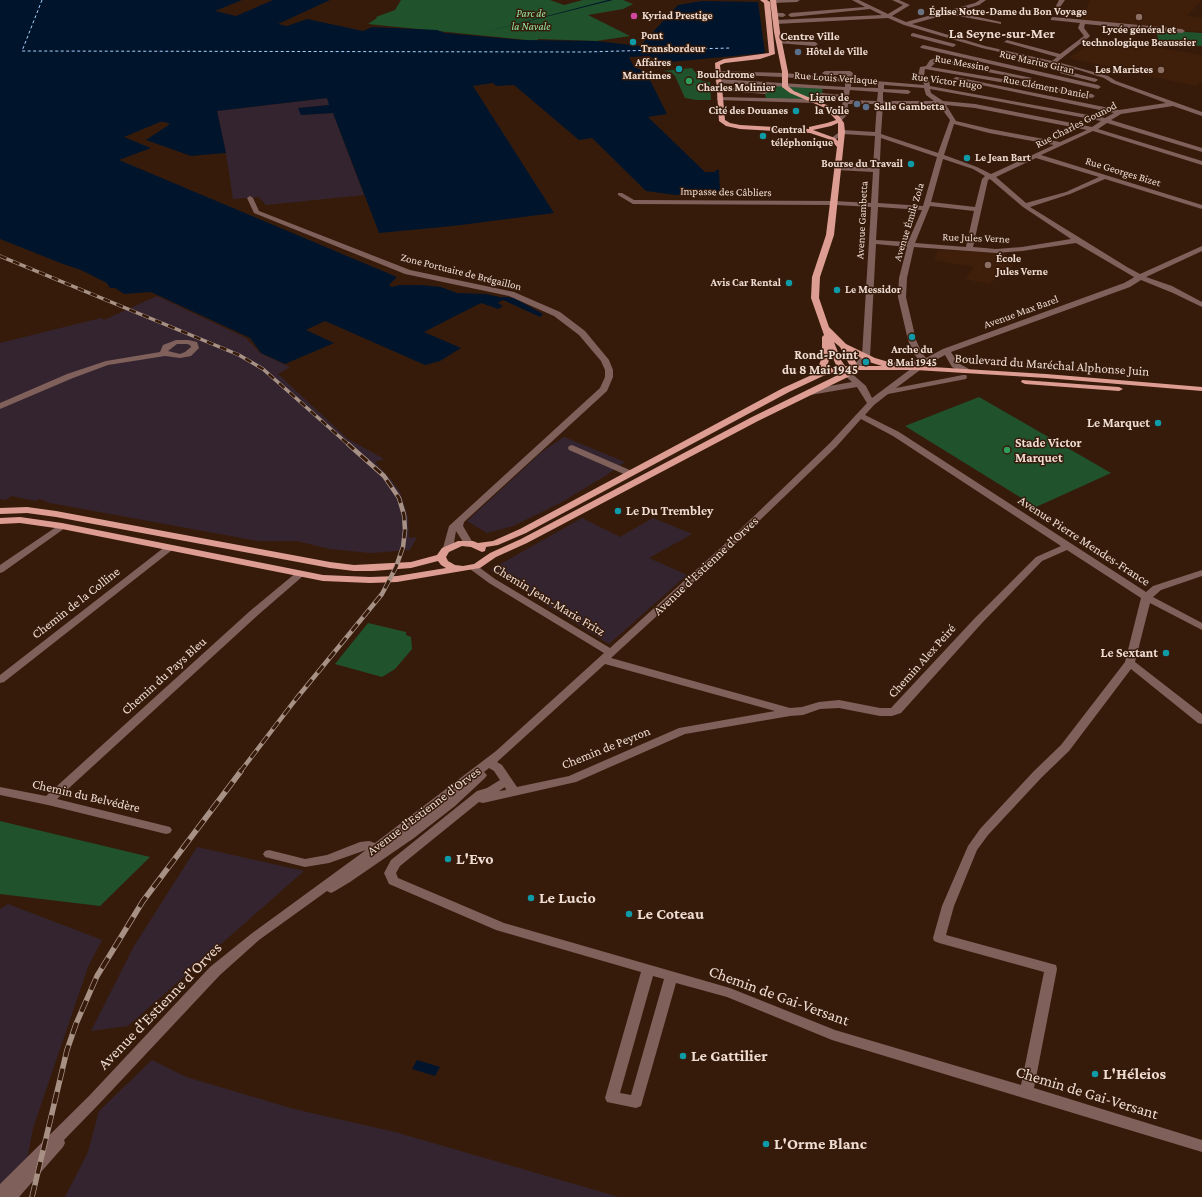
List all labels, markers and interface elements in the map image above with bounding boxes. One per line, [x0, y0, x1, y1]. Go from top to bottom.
place label: Église Notre-Dame du Bon Voyage [929, 5, 1087, 19]
park label: Parc de la Navale [512, 7, 550, 33]
marker: Église Notre-Dame du Bon Voyage [916, 7, 926, 17]
place label: Kyriad Prestige [642, 9, 713, 23]
marker: Kyriad Prestige [629, 11, 639, 21]
marker: Lycée général et technologique Beaussier [1134, 12, 1144, 22]
place label: Lycée général et technologique Beaussier [1082, 23, 1196, 49]
district label: La Seyne-sur-Mer [949, 26, 1055, 42]
place label: Pont Transbordeur [641, 29, 705, 55]
district label: Centre Ville [780, 29, 840, 43]
marker: Pont Transbordeur [628, 37, 638, 47]
place label: Hôtel de Ville [806, 45, 868, 59]
marker: Hôtel de Ville [793, 47, 803, 57]
street label: Rue Marius Giran [998, 47, 1076, 77]
street label: Rue Messine [934, 52, 990, 74]
place label: Affaires Maritimes [622, 56, 671, 82]
place label: Les Maristes [1095, 63, 1153, 77]
marker: Affaires Maritimes [674, 64, 684, 74]
marker: Les Maristes [1156, 65, 1166, 75]
place label: Boulodrome Charles Molinier [697, 68, 775, 94]
street label: Rue Louis Verlaque [794, 69, 878, 87]
street label: Rue Victor Hugo [911, 70, 983, 92]
street label: Rue Clément Daniel [1002, 72, 1090, 102]
marker: Boulodrome Charles Molinier [684, 76, 694, 86]
place label: Ligue de la Voile [810, 91, 849, 117]
marker: Ligue de la Voile [852, 99, 862, 109]
street label: Rue Charles Gounod [1033, 99, 1119, 151]
place label: Salle Gambetta [874, 100, 945, 114]
marker: Salle Gambetta [861, 102, 871, 112]
place label: Cité des Douanes [709, 104, 788, 118]
marker: Cité des Douanes [791, 106, 801, 116]
place label: Central téléphonique [771, 123, 833, 149]
marker: Central téléphonique [758, 131, 768, 141]
place label: Le Jean Bart [975, 151, 1031, 165]
marker: Le Jean Bart [962, 153, 972, 163]
street label: Rue Georges Bizet [1084, 154, 1162, 190]
place label: Bourse du Travail [821, 157, 903, 171]
marker: Bourse du Travail [906, 159, 916, 169]
street label: Avenue Gambetta [853, 181, 871, 259]
street label: Avenue Émile Zola [891, 181, 927, 263]
street label: Impasse des Câbliers [680, 185, 772, 199]
street label: Rue Jules Verne [942, 230, 1010, 246]
street label: Zone Portuaire de Brégaillon [399, 251, 523, 293]
place label: École Jules Verne [996, 252, 1048, 278]
marker: École Jules Verne [983, 260, 993, 270]
place label: Avis Car Rental [711, 276, 781, 290]
marker: Avis Car Rental [784, 278, 794, 288]
place label: Le Messidor [845, 283, 901, 297]
marker: Le Messidor [832, 285, 842, 295]
street label: Avenue Max Barel [982, 292, 1060, 332]
marker: Arche du 8 Mai 1945 [907, 332, 917, 342]
place label: Arche du 8 Mai 1945 [887, 343, 937, 369]
place label: Rond-Point du 8 Mai 1945 [782, 347, 858, 378]
street label: Boulevard du Maréchal Alphonse Juin [954, 350, 1150, 380]
marker: Rond-Point du 8 Mai 1945 [861, 357, 871, 367]
place label: Le Marquet [1087, 415, 1150, 431]
marker: Le Marquet [1153, 418, 1163, 428]
place label: Stade Victor Marquet [1015, 435, 1082, 466]
marker: Stade Victor Marquet [1002, 445, 1012, 455]
street label: Avenue Pierre Mendes-France [1015, 492, 1153, 590]
place label: Le Du Trembley [626, 503, 713, 519]
marker: Le Du Trembley [613, 506, 623, 516]
street label: Avenue d'Estienne d'Orves [650, 513, 762, 619]
street label: Chemin Jean-Marie Fritz [490, 560, 608, 640]
street label: Chemin de la Colline [29, 564, 123, 642]
street label: Chemin Alex Peiré [885, 621, 959, 701]
street label: Chemin du Pays Bleu [118, 634, 210, 718]
place label: Le Sextant [1101, 645, 1158, 661]
marker: Le Sextant [1161, 648, 1171, 658]
street label: Chemin de Peyron [559, 723, 653, 773]
street label: Avenue d'Estienne d'Orves [364, 763, 484, 859]
street label: Chemin du Belvédère [31, 776, 141, 816]
place label: L'Evo [456, 849, 494, 869]
marker: L'Evo [443, 854, 453, 864]
place label: Le Lucio [539, 888, 596, 908]
marker: Le Lucio [526, 893, 536, 903]
place label: Le Coteau [637, 904, 704, 924]
marker: Le Coteau [624, 909, 634, 919]
street label: Avenue d'Estienne d'Orves [94, 938, 226, 1074]
street label: Chemin de Gai-Versant [706, 962, 852, 1030]
place label: Le Gattilier [691, 1046, 768, 1066]
marker: Le Gattilier [678, 1051, 688, 1061]
street label: Chemin de Gai-Versant [1013, 1062, 1161, 1124]
place label: L'Héleios [1103, 1064, 1166, 1084]
marker: L'Héleios [1090, 1069, 1100, 1079]
place label: L'Orme Blanc [774, 1134, 867, 1154]
marker: L'Orme Blanc [761, 1139, 771, 1149]

